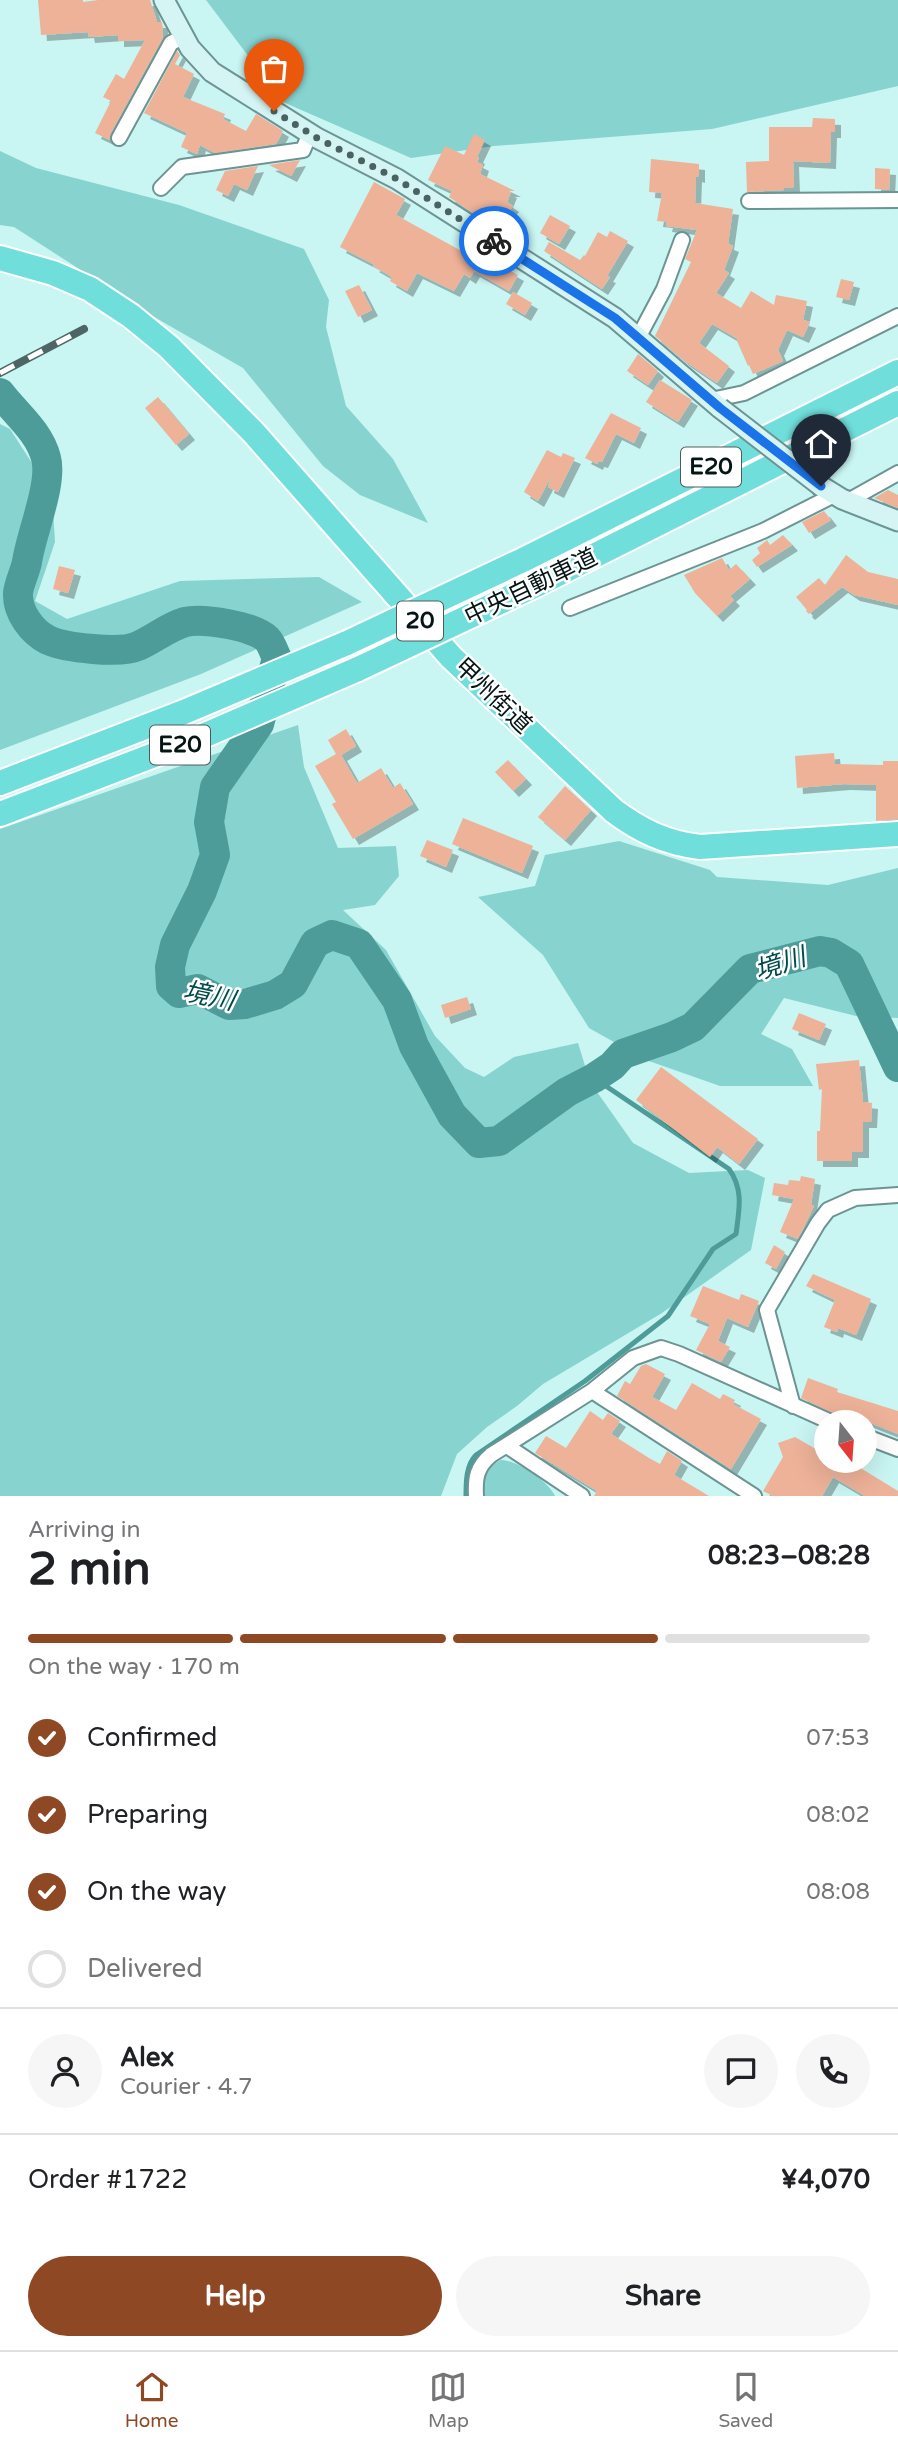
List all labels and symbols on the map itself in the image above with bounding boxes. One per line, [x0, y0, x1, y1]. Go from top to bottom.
pin [244, 39, 304, 111]
courier [459, 206, 529, 276]
pin [791, 414, 851, 486]
road number: E20 [681, 447, 741, 486]
street label: 中央自動車道 [460, 542, 602, 632]
road number: 20 [397, 601, 443, 640]
street label: 甲州街道 [448, 652, 538, 740]
road number: E20 [150, 726, 210, 764]
water label: 境川 [750, 940, 812, 987]
water label: 境川 [180, 975, 241, 1017]
north arrow [814, 1410, 877, 1474]

